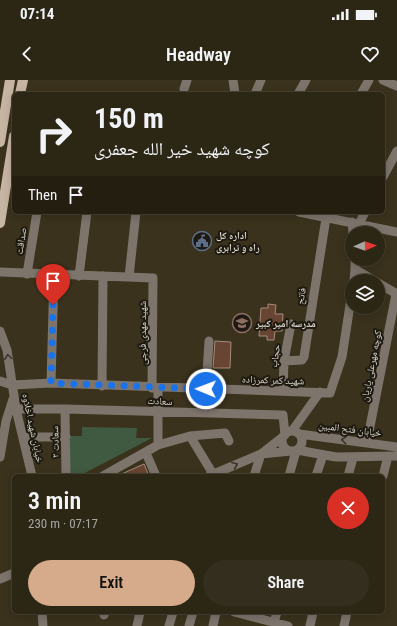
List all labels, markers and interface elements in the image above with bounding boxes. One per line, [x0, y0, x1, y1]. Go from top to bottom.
text: 07:14 [20, 5, 54, 23]
icon: back [16, 43, 38, 65]
icon: heart [359, 43, 381, 65]
text: Headway [166, 44, 231, 65]
text: 150 m [94, 102, 164, 135]
icon: right [28, 108, 80, 160]
text: کوچه شهید خیر الله جعفری [94, 138, 270, 159]
icon: arrive [65, 184, 87, 206]
text: Then [28, 186, 57, 204]
street label: صداقت [13, 226, 29, 255]
north arrow [345, 226, 385, 266]
map controls [345, 226, 385, 314]
public building icon: اداره کل راه و ترابری [191, 230, 213, 252]
place label: اداره کل راه و ترابری [216, 230, 260, 254]
pin [36, 264, 70, 305]
icon: arrive [42, 270, 64, 292]
button: layers [345, 274, 385, 314]
street label: فاتح [294, 287, 309, 305]
street label: شهید مهدی فرجی [137, 301, 149, 365]
school or university icon: مدرسه امیر کبیر [231, 312, 253, 334]
place label: مدرسه امیر کبیر [255, 318, 316, 330]
street label: کوچه مهرعلی یاریان [359, 329, 384, 403]
street label: حجاب [268, 343, 282, 368]
one-way arrow [4, 354, 13, 360]
position arrow [185, 368, 227, 410]
street label: شهید کمر کمرزاده [242, 373, 305, 387]
street label: خیابان شهید اخلاوه [19, 392, 46, 464]
street label: سعادت [147, 395, 173, 407]
street label: خیابان فتح المبین [318, 420, 383, 439]
street label: سعادت ۲ [49, 426, 61, 458]
one-way arrow [341, 436, 347, 445]
one-way arrow [231, 461, 238, 469]
text: 3 min [28, 487, 81, 515]
button: close [327, 487, 369, 529]
text: 230 m · 07:17 [28, 516, 98, 531]
button: Exit [28, 560, 195, 606]
button: Share [203, 560, 369, 606]

